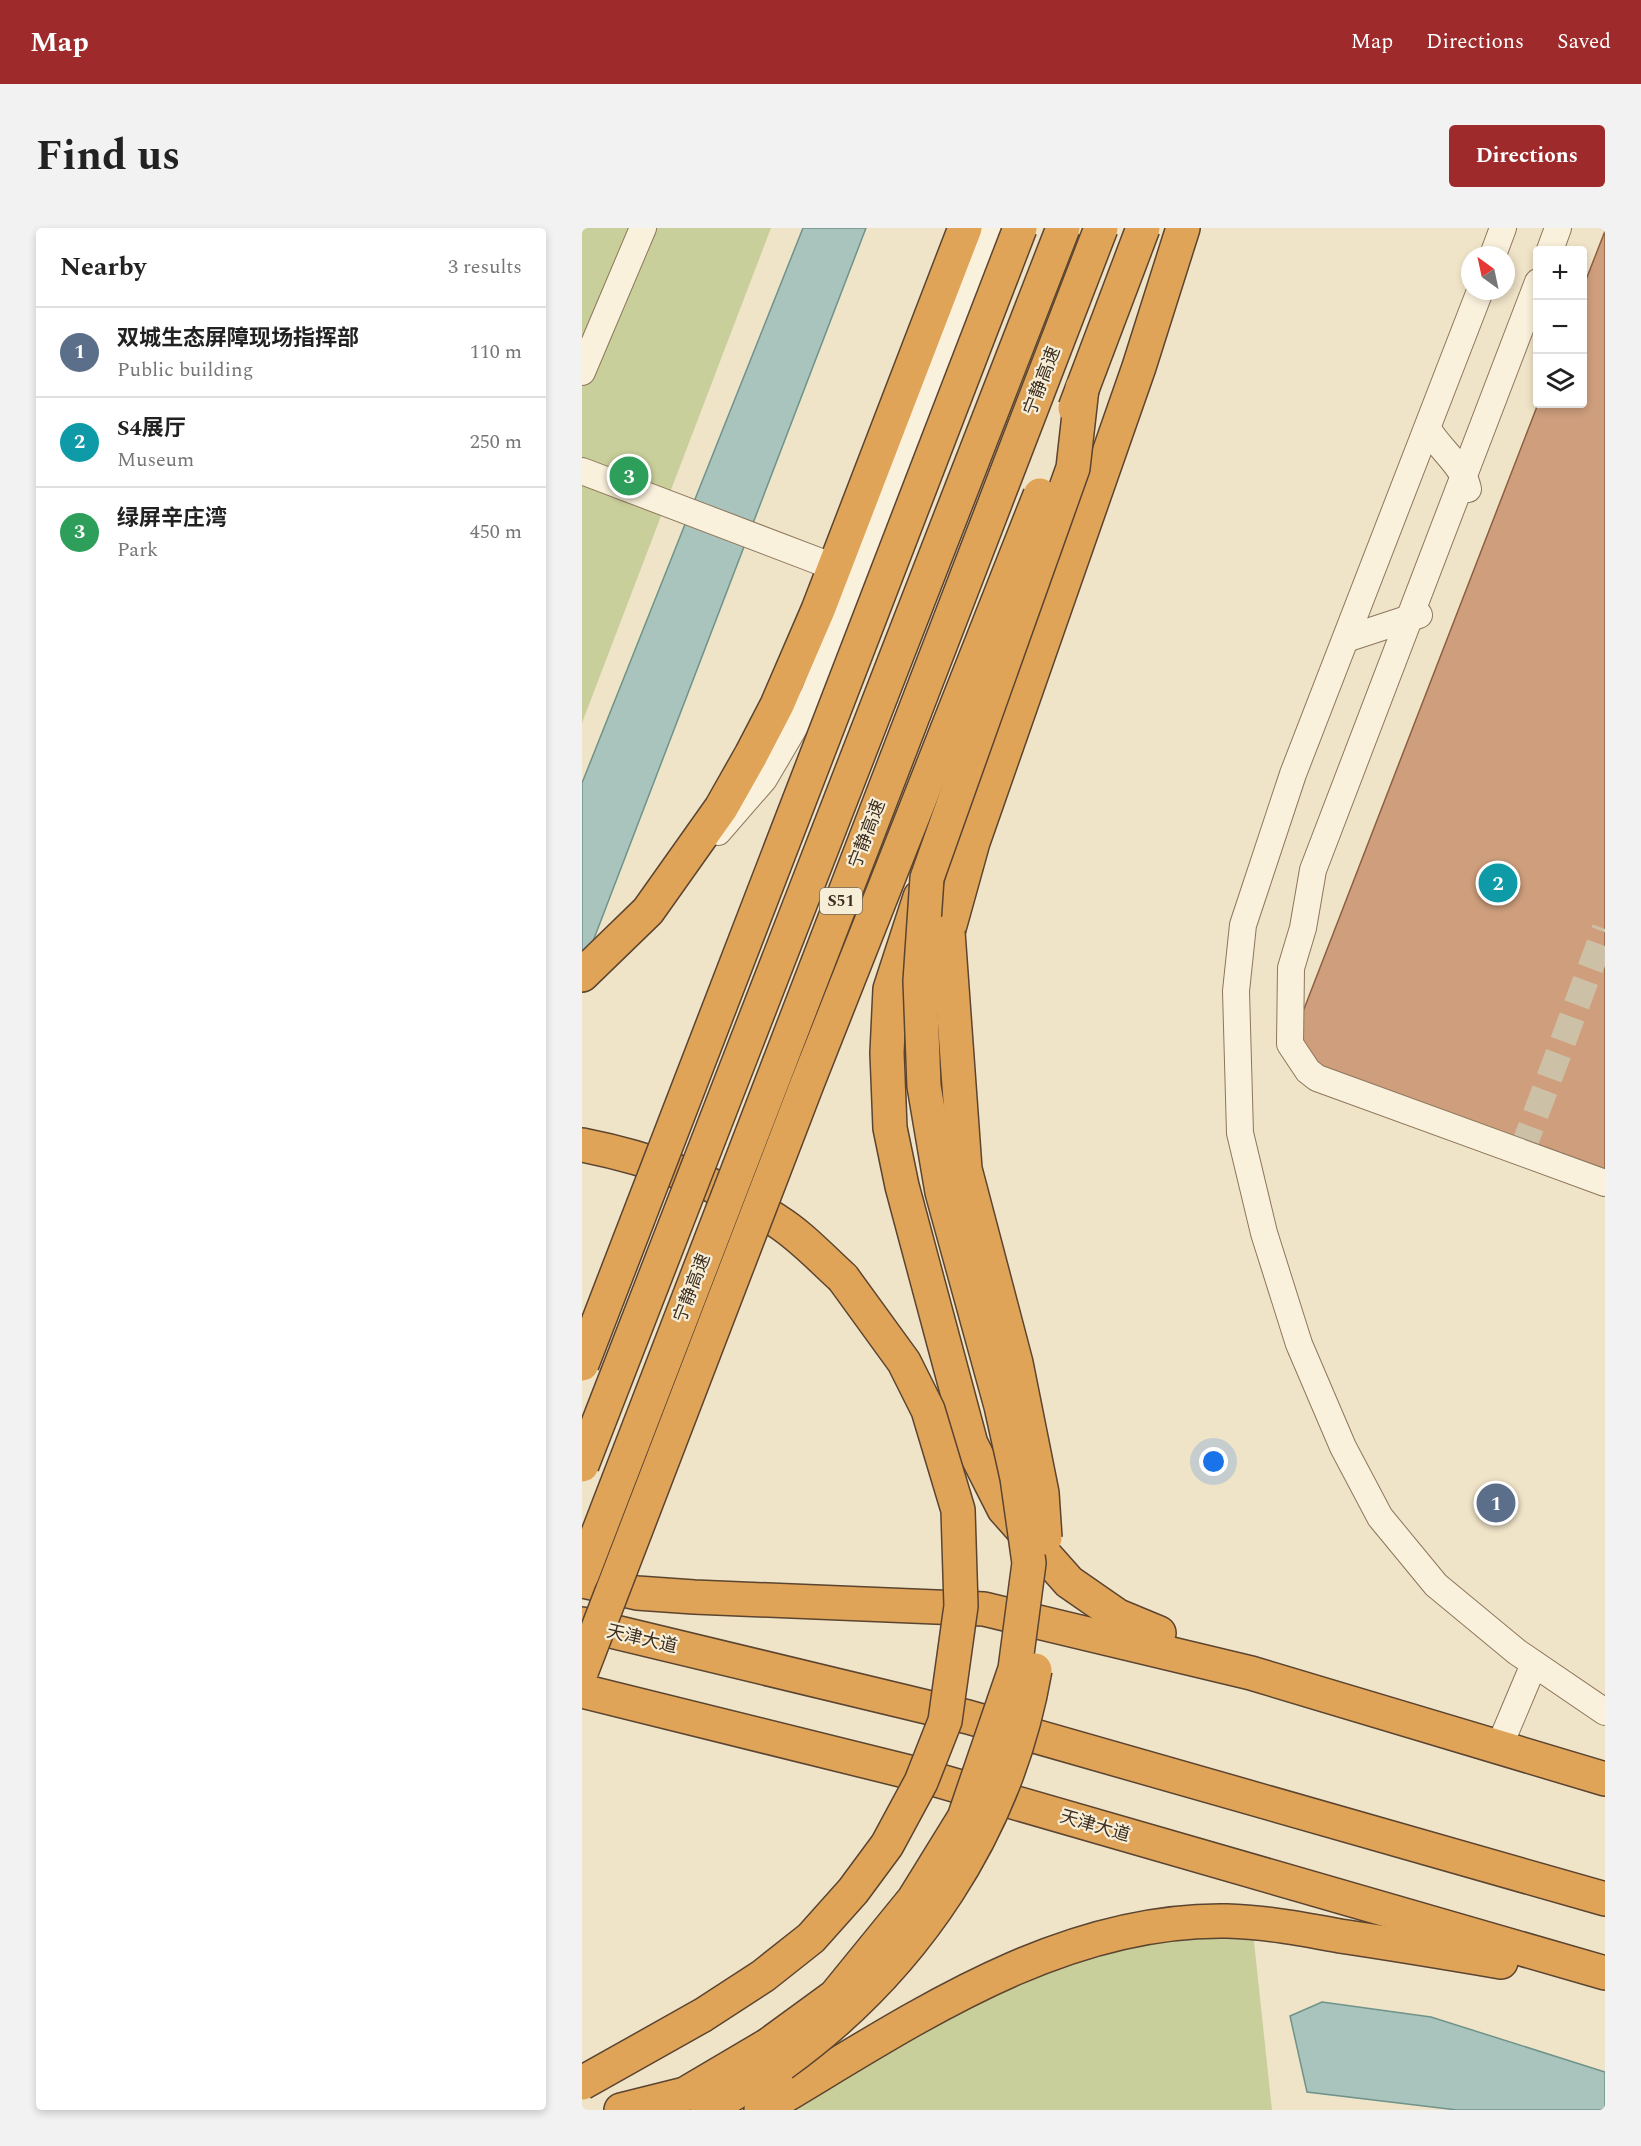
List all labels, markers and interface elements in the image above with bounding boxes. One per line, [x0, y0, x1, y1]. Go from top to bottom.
text: Map [30, 21, 89, 64]
text: Map [1351, 26, 1393, 58]
text: Directions [1426, 26, 1524, 58]
text: Saved [1557, 26, 1611, 58]
text: Find us [36, 125, 180, 188]
button: Directions [1449, 125, 1605, 187]
north arrow [1461, 246, 1515, 300]
map controls [1533, 246, 1587, 408]
button: + [1533, 246, 1587, 300]
text: Nearby [60, 247, 146, 287]
text: 3 results [448, 252, 522, 282]
button: − [1533, 300, 1587, 354]
text: 双城生态屏障现场指挥部 [117, 322, 359, 355]
text: 1 [74, 337, 85, 367]
text: 110 m [470, 337, 522, 367]
street label: 宁静高速 [1016, 343, 1068, 419]
button: layers [1533, 354, 1587, 408]
text: Public building [117, 355, 253, 385]
text: S4展厅 [117, 412, 186, 445]
text: 2 [74, 427, 85, 457]
text: 250 m [470, 427, 522, 457]
text: Museum [117, 445, 194, 475]
pin: 3 [610, 454, 648, 498]
text: 绿屏辛庄湾 [117, 502, 227, 535]
text: 3 [74, 517, 85, 547]
text: 450 m [470, 517, 522, 547]
text: Park [117, 535, 158, 565]
street label: 宁静高速 [841, 796, 893, 872]
pin: 2 [1478, 860, 1518, 906]
road number: S51 [820, 888, 862, 914]
street label: 宁静高速 [666, 1250, 718, 1326]
your location [1199, 1447, 1228, 1476]
pin: 1 [1476, 1480, 1516, 1526]
street label: 天津大道 [604, 1618, 680, 1660]
street label: 天津大道 [1057, 1803, 1133, 1849]

